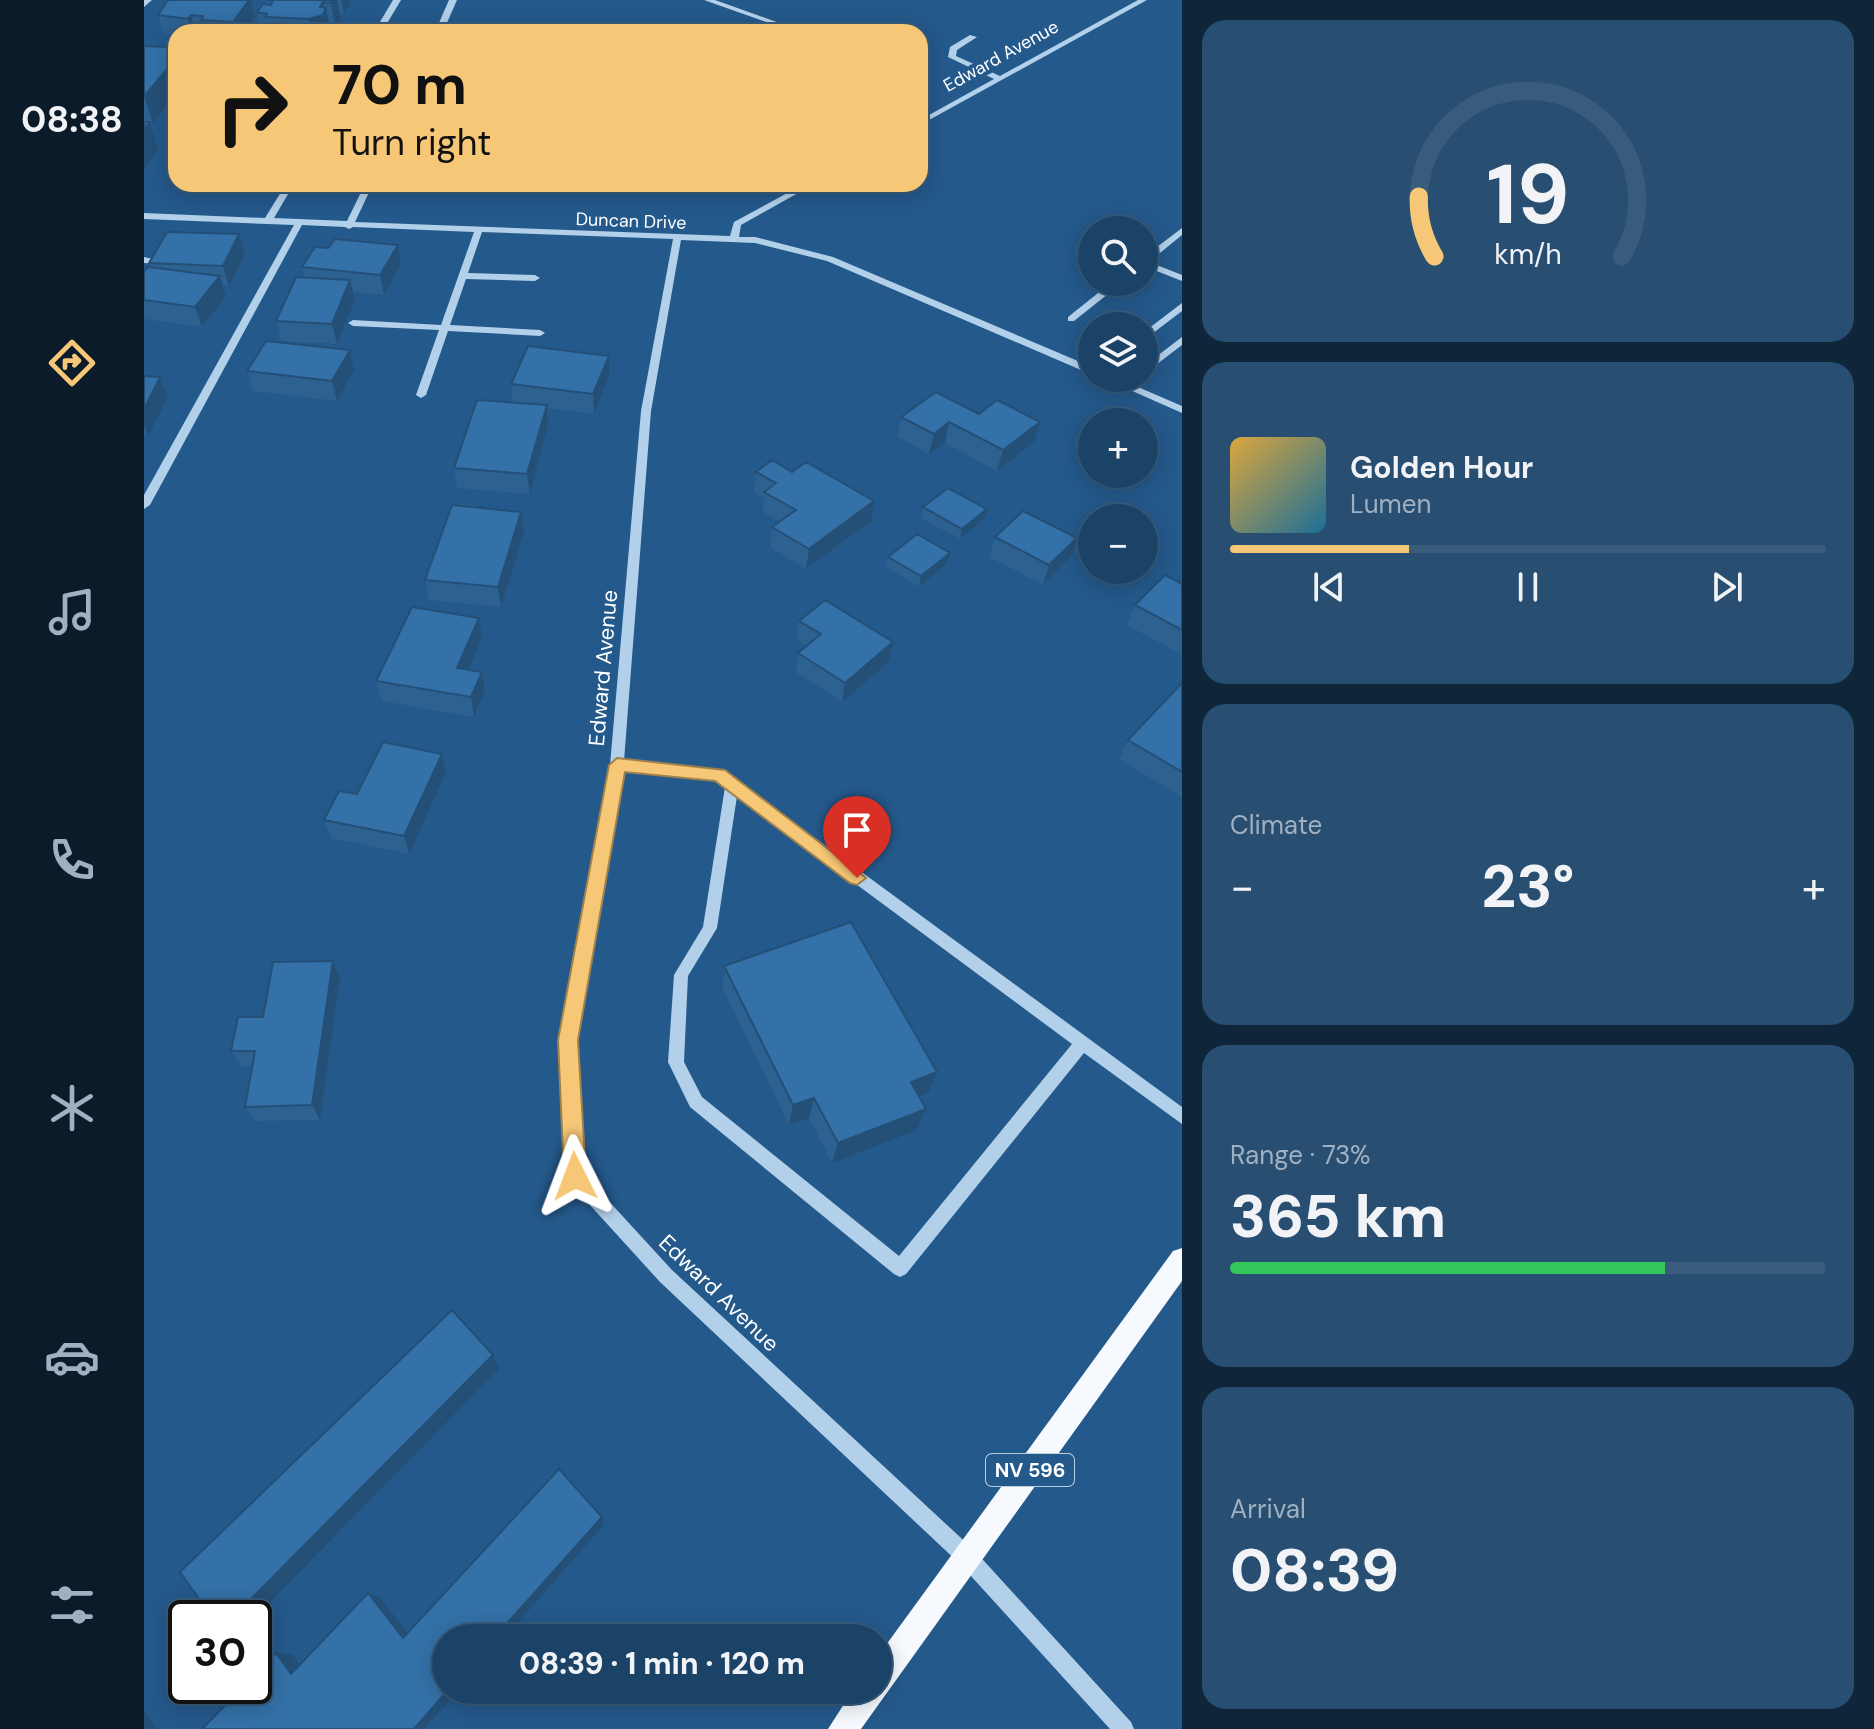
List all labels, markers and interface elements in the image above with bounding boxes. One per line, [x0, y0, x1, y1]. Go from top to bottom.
street label: Edward Avenue [939, 14, 1063, 98]
text: 70 m [332, 48, 467, 121]
icon: right [200, 56, 304, 160]
text: 08:38 [21, 96, 123, 143]
text: Turn right [332, 119, 491, 166]
text: 19 [1486, 139, 1570, 248]
street label: Duncan Drive [575, 207, 687, 235]
map controls [1078, 216, 1158, 584]
button: search [1078, 216, 1158, 296]
text: km/h [1494, 236, 1562, 273]
button: layers [1078, 312, 1158, 392]
icon: directions [44, 335, 100, 391]
button: + [1078, 408, 1158, 488]
text: Golden Hour [1350, 448, 1533, 487]
text: Lumen [1350, 487, 1431, 521]
button: − [1078, 504, 1158, 584]
icon: previous [1307, 565, 1351, 609]
icon: pause [1506, 565, 1550, 609]
icon: next [1705, 565, 1749, 609]
icon: music [44, 584, 100, 640]
street label: Edward Avenue [582, 589, 624, 747]
pin [823, 796, 891, 878]
icon: arrive [835, 808, 879, 852]
text: Climate [1230, 808, 1322, 842]
icon: phone [44, 832, 100, 888]
text: 23° [1482, 847, 1574, 926]
text: − [1230, 858, 1254, 916]
text: + [1802, 858, 1826, 916]
icon: climate [44, 1080, 100, 1136]
position arrow [533, 1134, 617, 1218]
text: Range · 73% [1230, 1138, 1370, 1172]
text: 365 km [1230, 1177, 1446, 1256]
street label: Edward Avenue [653, 1228, 785, 1358]
icon: car [44, 1329, 100, 1385]
road number: NV 596 [986, 1454, 1074, 1486]
text: Arrival [1230, 1492, 1306, 1526]
text: 08:39 [1230, 1531, 1399, 1610]
icon: filters [44, 1577, 100, 1633]
speed limit sign: 30 [168, 1600, 272, 1704]
text: 08:39 · 1 min · 120 m [519, 1644, 805, 1683]

